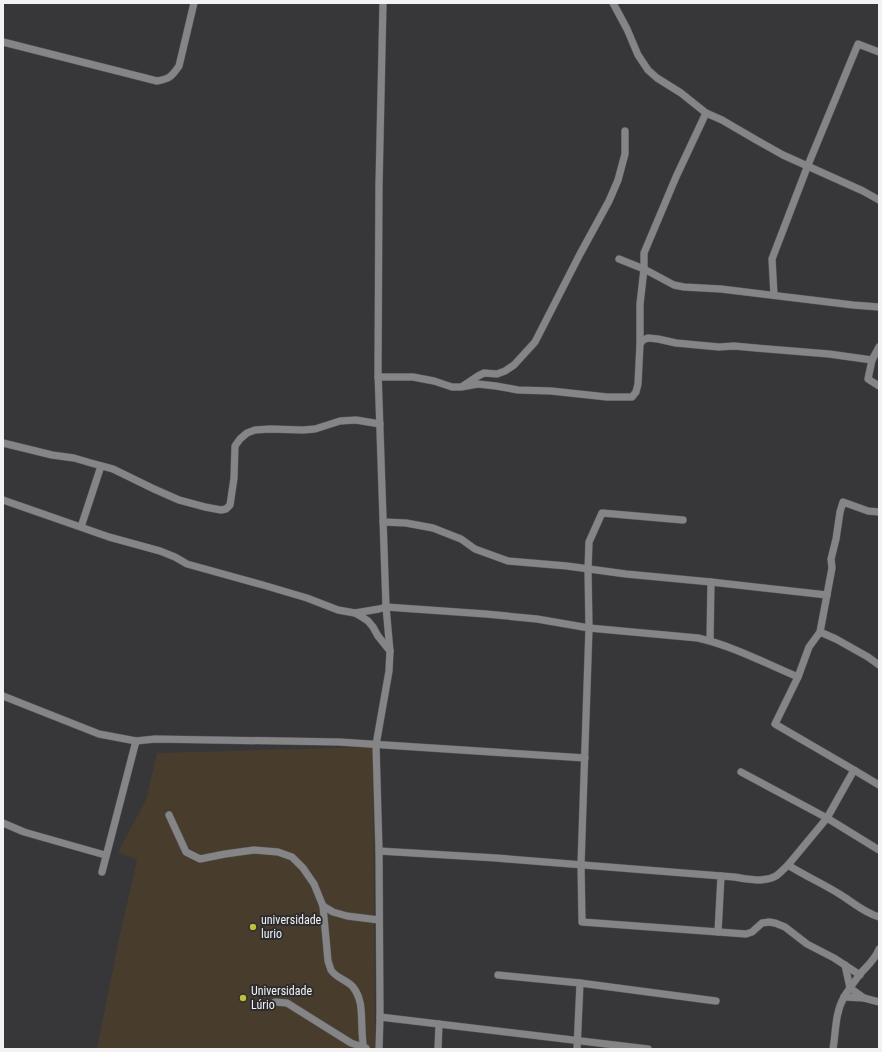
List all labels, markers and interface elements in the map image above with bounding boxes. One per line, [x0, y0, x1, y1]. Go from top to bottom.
place label: universidade lurio [261, 913, 322, 941]
marker: universidade lurio [248, 922, 258, 932]
place label: Universidade Lúrio [251, 984, 313, 1012]
marker: Universidade Lúrio [238, 993, 248, 1003]

